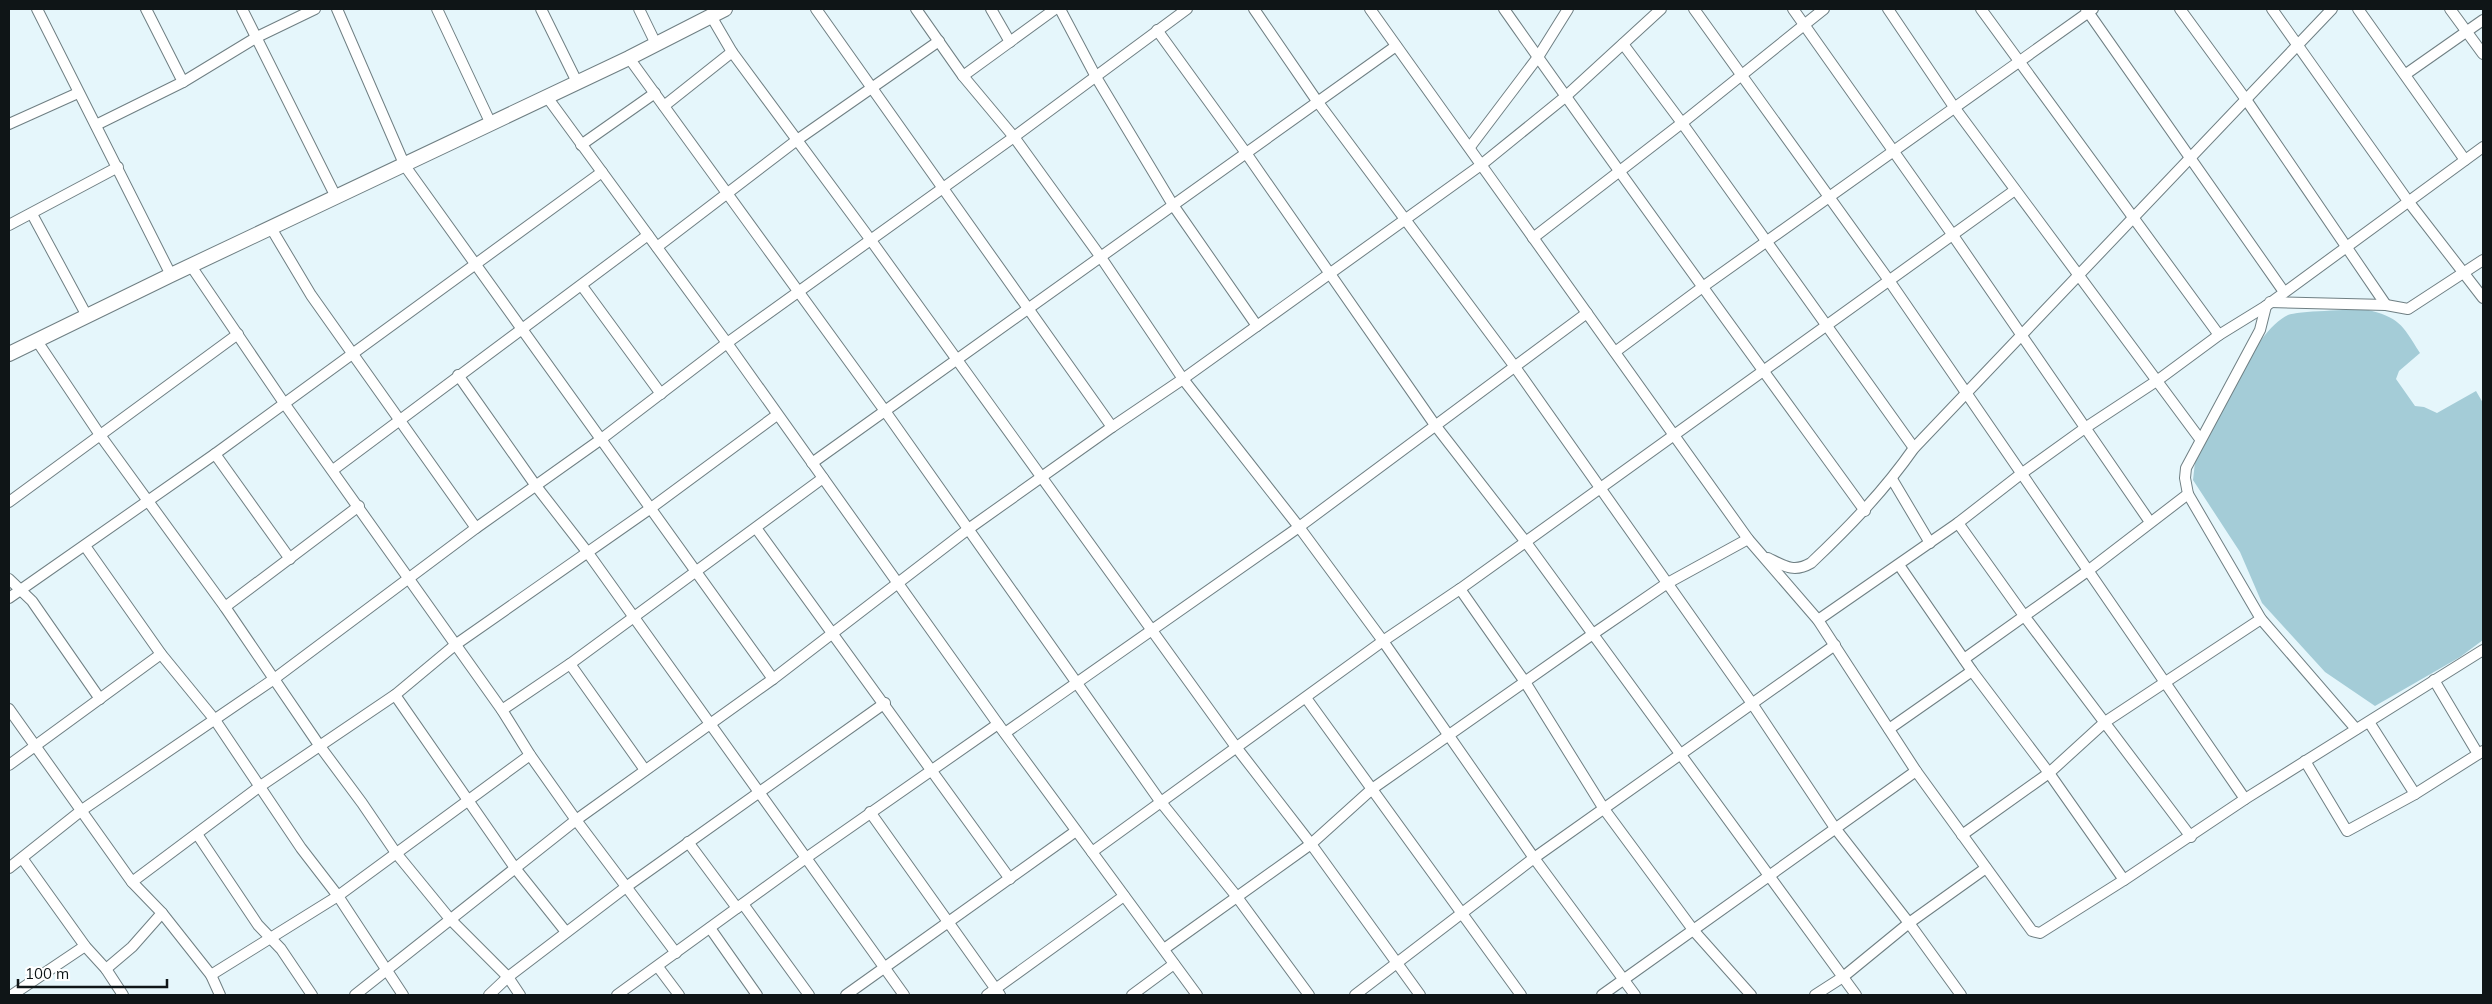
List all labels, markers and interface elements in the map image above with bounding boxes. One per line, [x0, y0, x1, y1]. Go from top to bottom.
scale bar [18, 956, 166, 988]
text: 100 m [25, 964, 69, 983]

